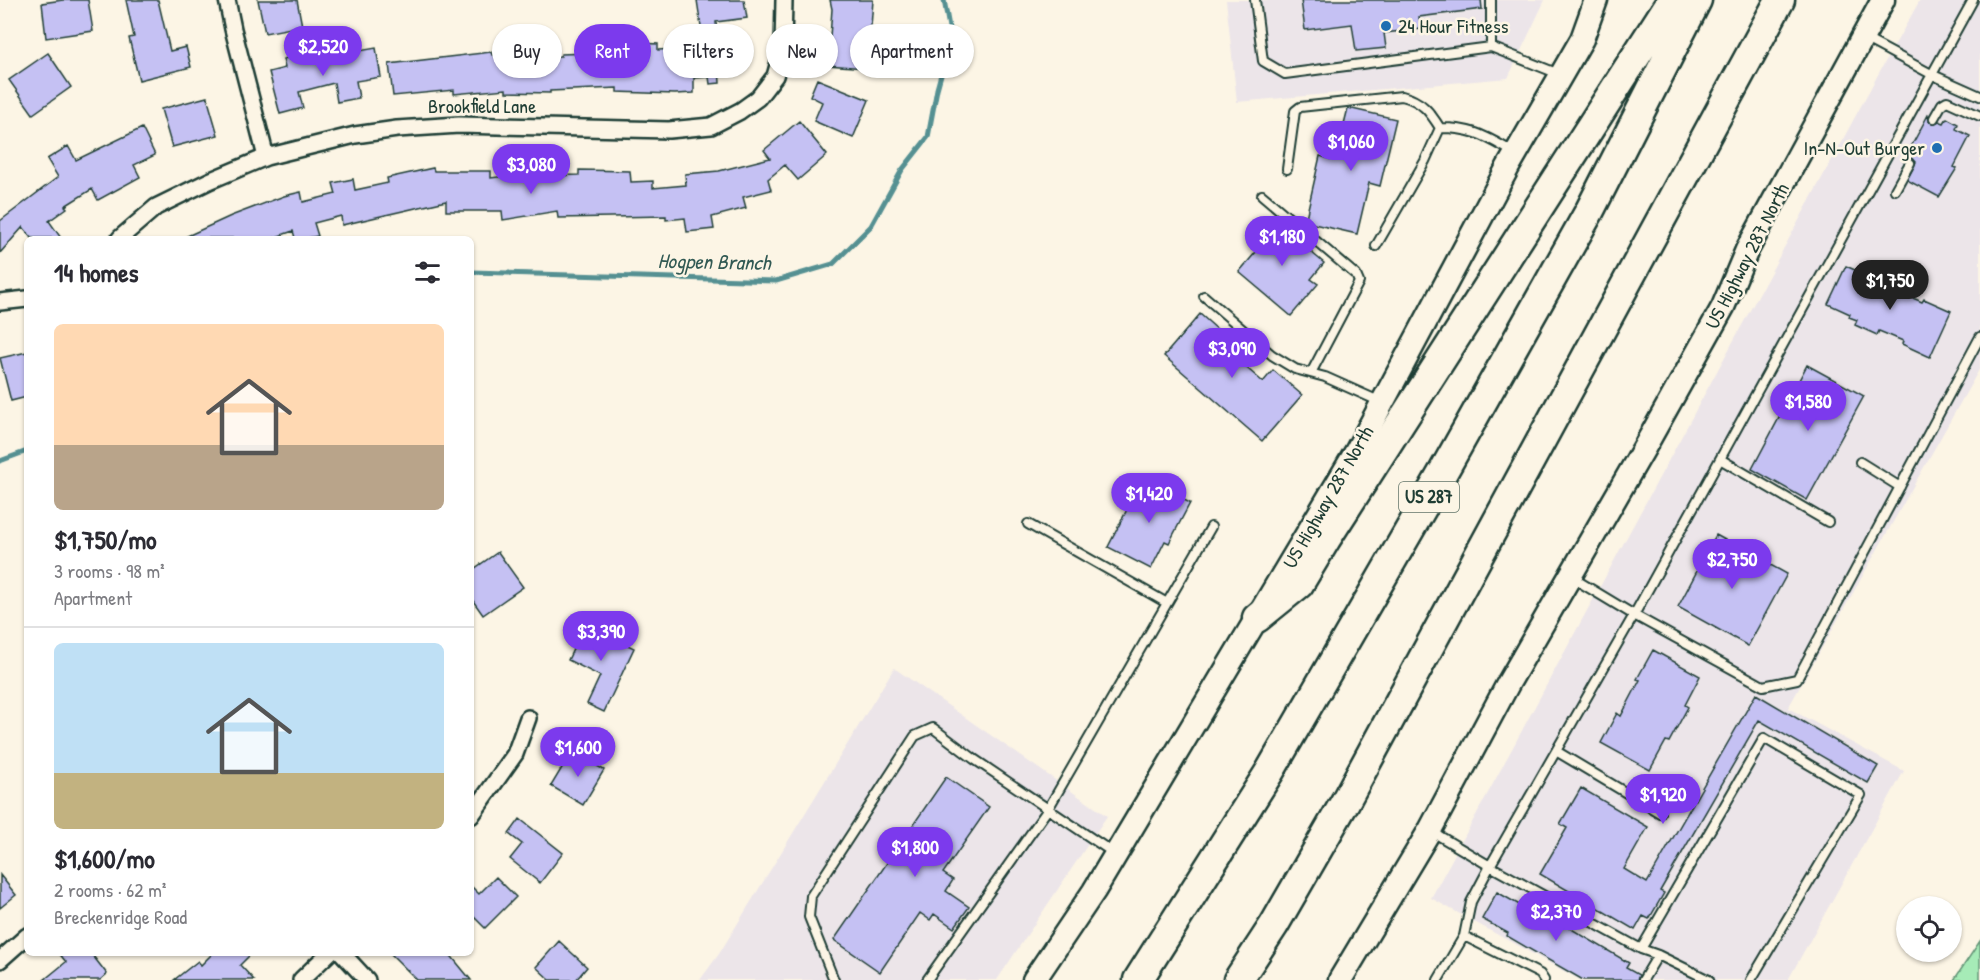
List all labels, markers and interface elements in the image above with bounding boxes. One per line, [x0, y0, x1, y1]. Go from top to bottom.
place label: 24 Hour Fitness [1398, 12, 1509, 39]
marker: 24 Hour Fitness [1379, 19, 1393, 33]
chip: Buy [492, 24, 562, 78]
chip: Rent [574, 24, 651, 78]
chip: Filters [663, 24, 754, 78]
chip: New [766, 24, 838, 78]
chip: Apartment [850, 24, 974, 78]
pin: $2,520 [274, 26, 372, 77]
text: $2,520 [298, 32, 348, 59]
street label: Brookfield Lane [428, 92, 536, 119]
pin: $1,060 [1302, 121, 1400, 172]
text: $1,060 [1327, 127, 1375, 154]
place label: In-N-Out Burger [1803, 134, 1925, 161]
marker: In-N-Out Burger [1930, 141, 1944, 155]
pin: $3,080 [482, 144, 580, 195]
text: $3,080 [506, 150, 556, 177]
street label: US Highway 287 North [1698, 178, 1795, 333]
pin: $1,180 [1233, 216, 1331, 267]
text: $1,180 [1259, 222, 1305, 249]
water label: Hogpen Branch [657, 246, 772, 277]
text: 14 homes [54, 255, 139, 290]
icon: filters [411, 256, 444, 289]
pin: $1,750 [1841, 260, 1939, 311]
text: $1,750 [1866, 266, 1914, 293]
pin: $3,090 [1183, 328, 1281, 379]
text: $3,090 [1208, 334, 1256, 361]
icon: home [195, 363, 303, 471]
pin: $1,580 [1759, 381, 1857, 432]
text: $1,580 [1784, 387, 1832, 414]
street label: US Highway 287 North [1276, 421, 1379, 573]
pin: $1,420 [1100, 473, 1198, 524]
text: $1,420 [1125, 479, 1173, 506]
road number: US 287 [1399, 482, 1459, 512]
text: $1,750/mo [54, 522, 157, 557]
pin: $2,750 [1683, 539, 1781, 590]
text: $2,750 [1707, 545, 1757, 572]
text: 3 rooms · 98 m² [54, 557, 165, 584]
text: Apartment [54, 584, 132, 611]
pin: $3,390 [552, 611, 650, 662]
text: $3,390 [577, 617, 625, 644]
icon: home [195, 682, 303, 790]
pin: $1,600 [529, 727, 627, 778]
text: $1,600 [554, 733, 602, 760]
pin: $1,920 [1614, 774, 1712, 825]
text: $1,920 [1639, 780, 1687, 807]
pin: $1,800 [866, 827, 964, 878]
text: $1,800 [891, 833, 939, 860]
text: $1,600/mo [54, 841, 155, 876]
text: 2 rooms · 62 m² [54, 876, 166, 903]
pin: $2,370 [1507, 891, 1605, 942]
map controls [1896, 896, 1962, 962]
button: locate [1896, 896, 1962, 962]
text: $2,370 [1530, 897, 1582, 924]
text: Breckenridge Road [54, 903, 187, 930]

